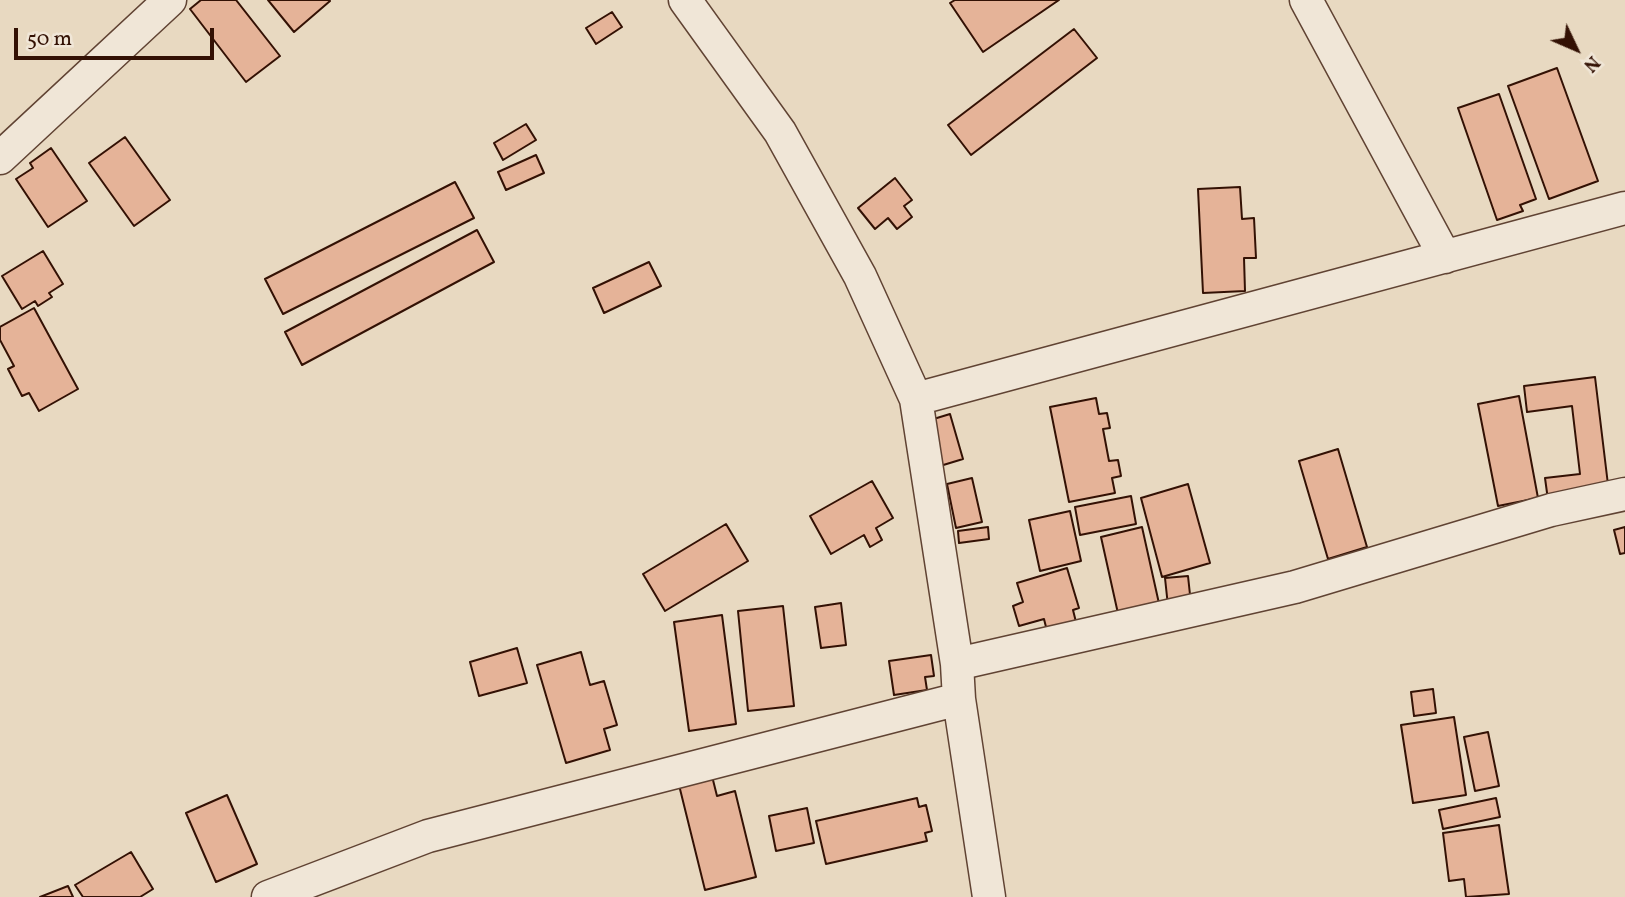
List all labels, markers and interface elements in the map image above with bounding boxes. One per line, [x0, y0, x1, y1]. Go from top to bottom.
scale bar [18, 14, 217, 58]
north arrow [1541, 14, 1611, 84]
text: 50 m [27, 25, 72, 54]
text: N [1577, 50, 1605, 78]

